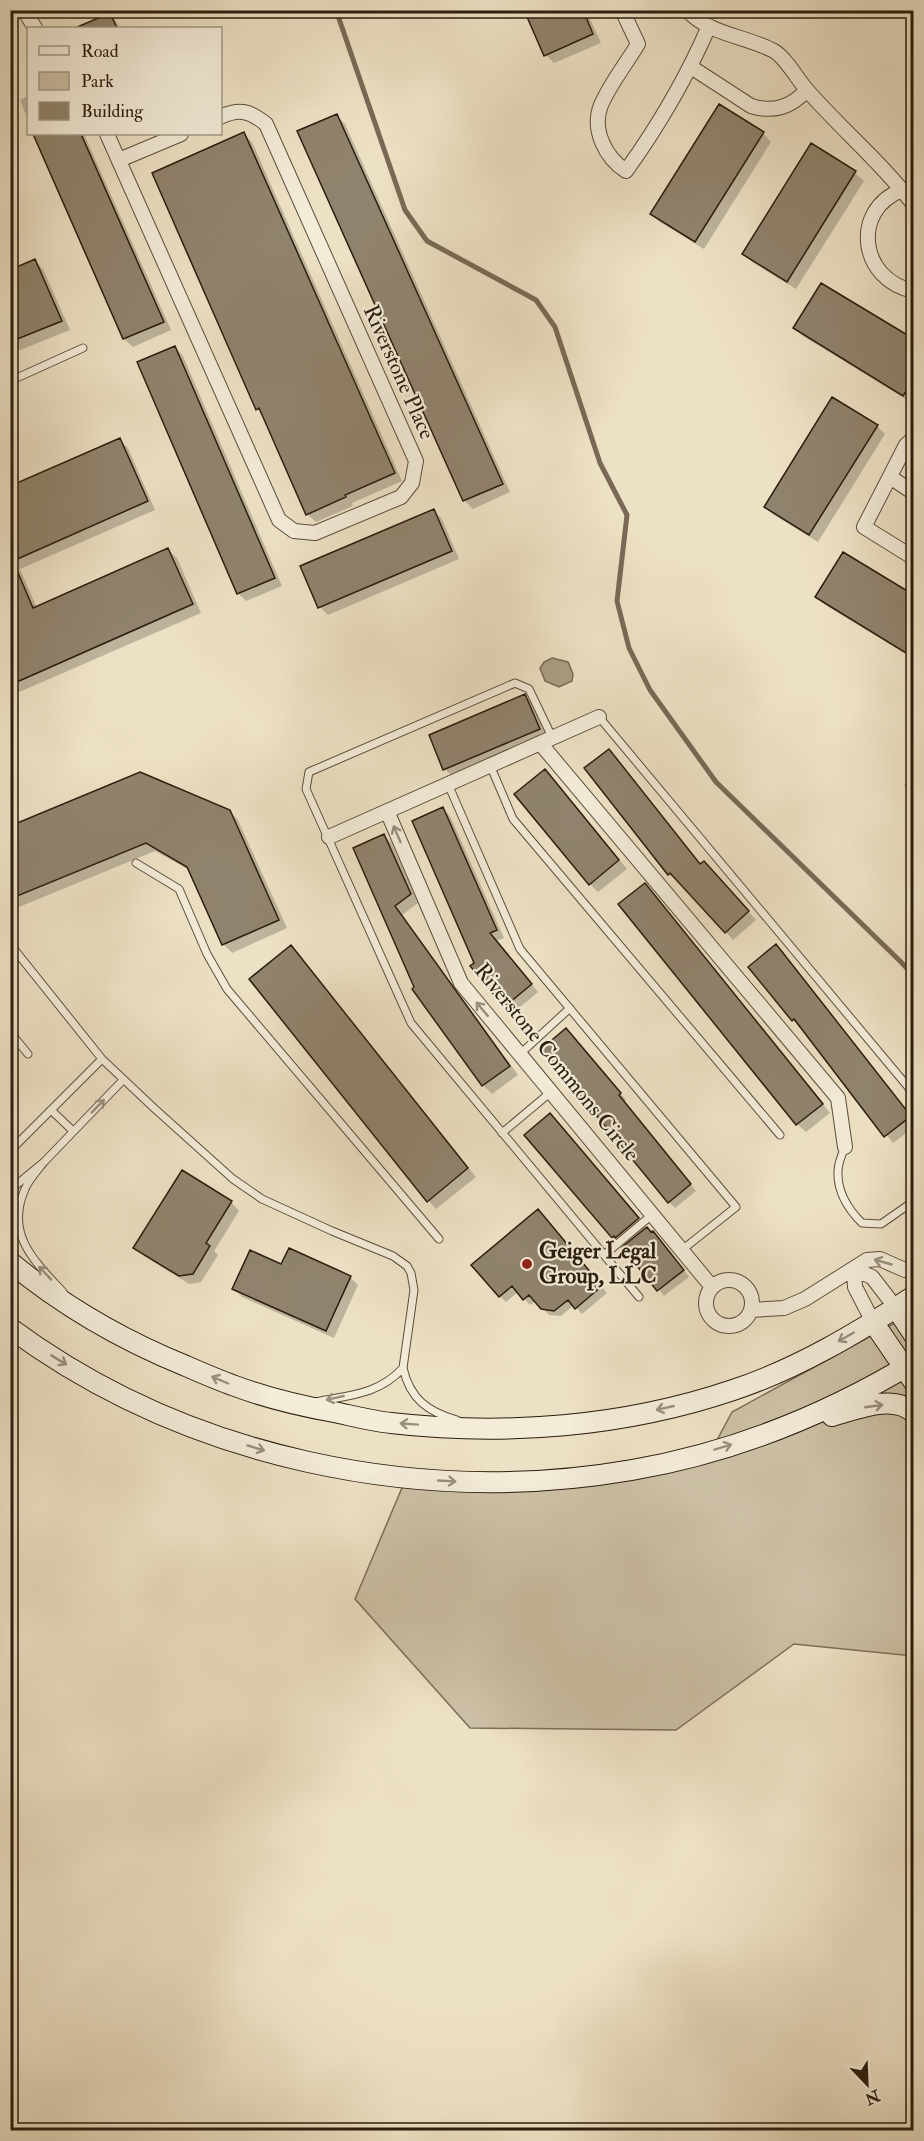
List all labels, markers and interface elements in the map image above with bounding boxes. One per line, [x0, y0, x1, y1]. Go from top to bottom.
legend [27, 27, 222, 135]
text: Road [81, 40, 119, 63]
text: Park [81, 70, 114, 93]
text: Building [81, 100, 144, 123]
street label: Riverstone Place [357, 300, 441, 444]
one-way arrow [391, 826, 403, 844]
street label: Riverstone Commons Circle [468, 957, 646, 1167]
one-way arrow [476, 1001, 489, 1017]
one-way arrow [91, 1098, 105, 1113]
place label: Geiger Legal Group, LLC [539, 1237, 657, 1291]
one-way arrow [874, 1256, 893, 1267]
marker: Geiger Legal Group, LLC [520, 1257, 534, 1271]
one-way arrow [38, 1265, 52, 1280]
one-way arrow [838, 1332, 855, 1344]
one-way arrow [50, 1355, 67, 1367]
one-way arrow [211, 1374, 229, 1385]
one-way arrow [325, 1393, 345, 1404]
one-way arrow [864, 1400, 884, 1411]
one-way arrow [656, 1403, 675, 1415]
one-way arrow [399, 1419, 419, 1430]
one-way arrow [713, 1441, 732, 1452]
one-way arrow [246, 1443, 265, 1454]
one-way arrow [437, 1475, 457, 1486]
north arrow [837, 2054, 897, 2114]
text: N [861, 2084, 884, 2109]

